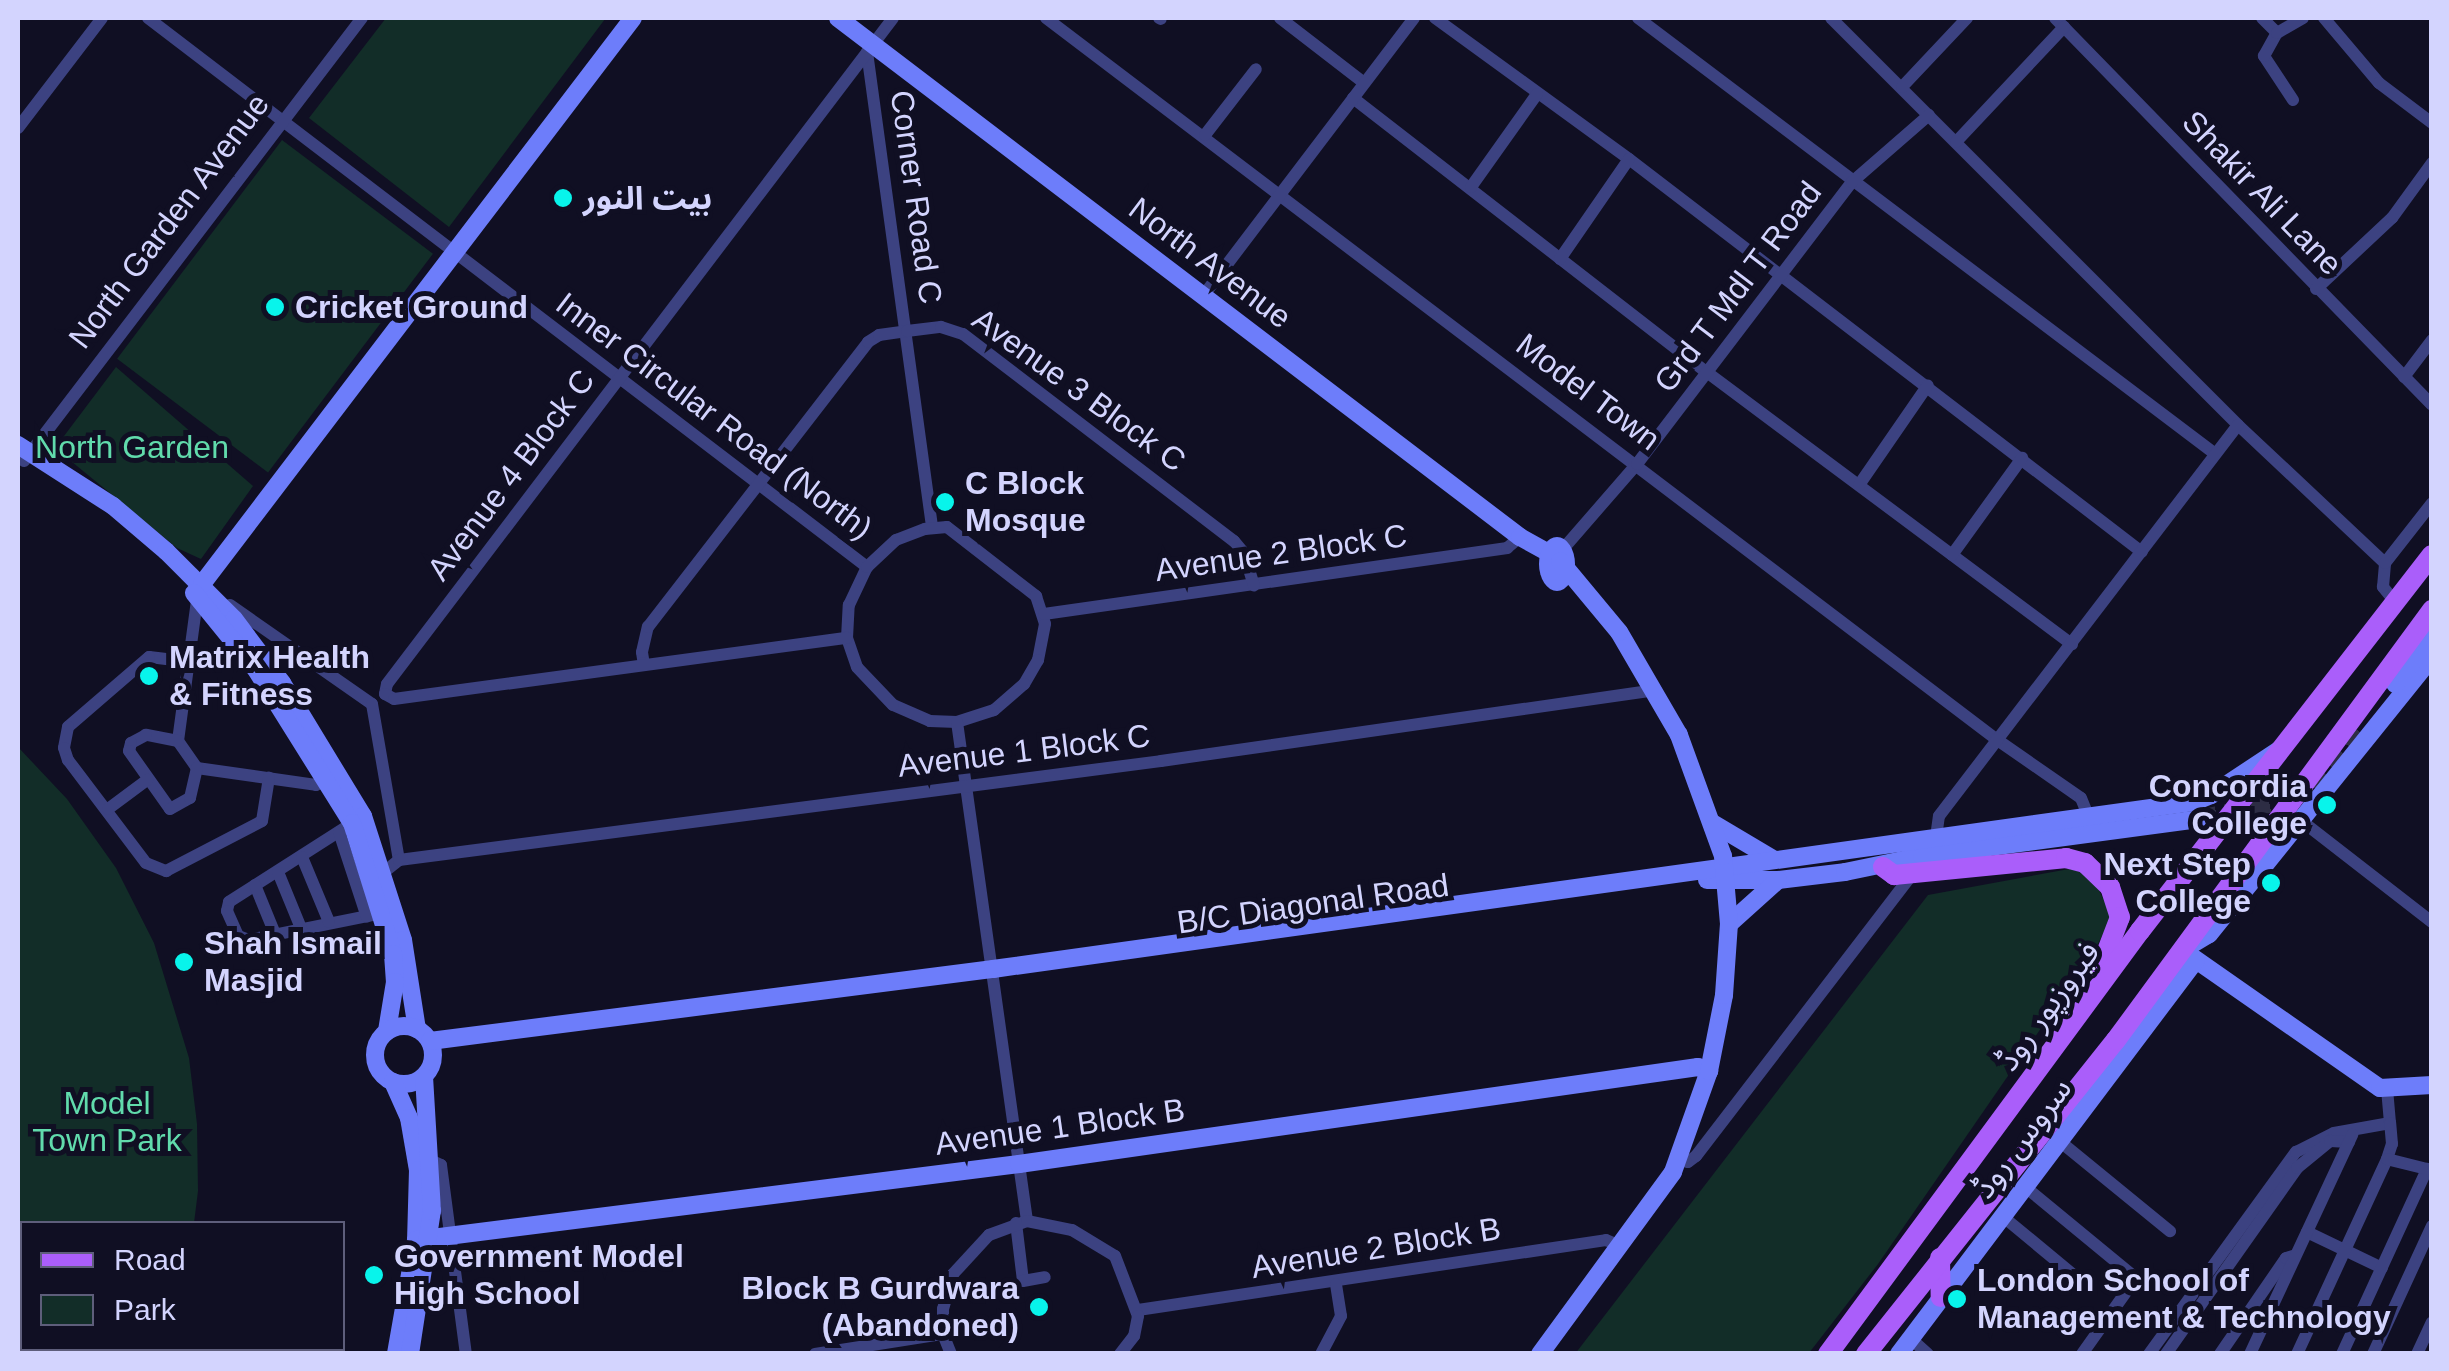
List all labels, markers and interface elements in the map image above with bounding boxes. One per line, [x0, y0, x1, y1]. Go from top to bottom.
street label: North Garden Avenue [60, 85, 278, 357]
street label: Corner Road C [882, 88, 950, 306]
street label: Shakir Ali Lane [2173, 102, 2351, 284]
street label: Grd T Mdl T Road [1646, 173, 1830, 401]
place label: بیت النور [583, 179, 712, 217]
marker: بیت النور [552, 187, 574, 209]
street label: North Avenue [1121, 189, 1299, 337]
street label: Inner Circular Road (North) [548, 285, 880, 547]
place label: Cricket Ground [295, 288, 528, 326]
marker: Cricket Ground [264, 296, 286, 318]
street label: Avenue 3 Block C [965, 300, 1193, 480]
street label: Model Town [1508, 325, 1668, 459]
street label: Avenue 4 Block C [419, 362, 603, 588]
park label: North Garden [35, 428, 229, 466]
place label: C Block Mosque [965, 465, 1086, 540]
marker: C Block Mosque [934, 491, 956, 513]
street label: Avenue 2 Block C [1153, 516, 1409, 590]
place label: Matrix Health & Fitness [169, 639, 370, 714]
marker: Matrix Health & Fitness [138, 665, 160, 687]
street label: Avenue 1 Block C [896, 716, 1152, 786]
place label: Concordia College [2149, 768, 2307, 843]
marker: Concordia College [2316, 794, 2338, 816]
place label: Next Step College [2103, 846, 2251, 921]
street label: B/C Diagonal Road [1175, 866, 1451, 942]
marker: Next Step College [2260, 872, 2282, 894]
place label: Shah Ismail Masjid [204, 925, 382, 1000]
street label: فیروزپور روڈ [1988, 934, 2108, 1078]
marker: Shah Ismail Masjid [173, 951, 195, 973]
street label: سروس روڈ [1964, 1070, 2080, 1206]
park label: Model Town Park [32, 1085, 182, 1160]
street label: Avenue 1 Block B [933, 1090, 1187, 1164]
street label: Avenue 2 Block B [1249, 1209, 1503, 1287]
legend [20, 1221, 345, 1351]
place label: Government Model High School [394, 1238, 684, 1313]
text: Road [114, 1243, 186, 1276]
place label: London School of Management & Technology [1977, 1262, 2391, 1337]
marker: Government Model High School [363, 1264, 385, 1286]
place label: Block B Gurdwara (Abandoned) [742, 1270, 1019, 1345]
marker: London School of Management & Technology [1946, 1288, 1968, 1310]
text: Park [114, 1293, 176, 1326]
marker: Block B Gurdwara (Abandoned) [1028, 1296, 1050, 1318]

